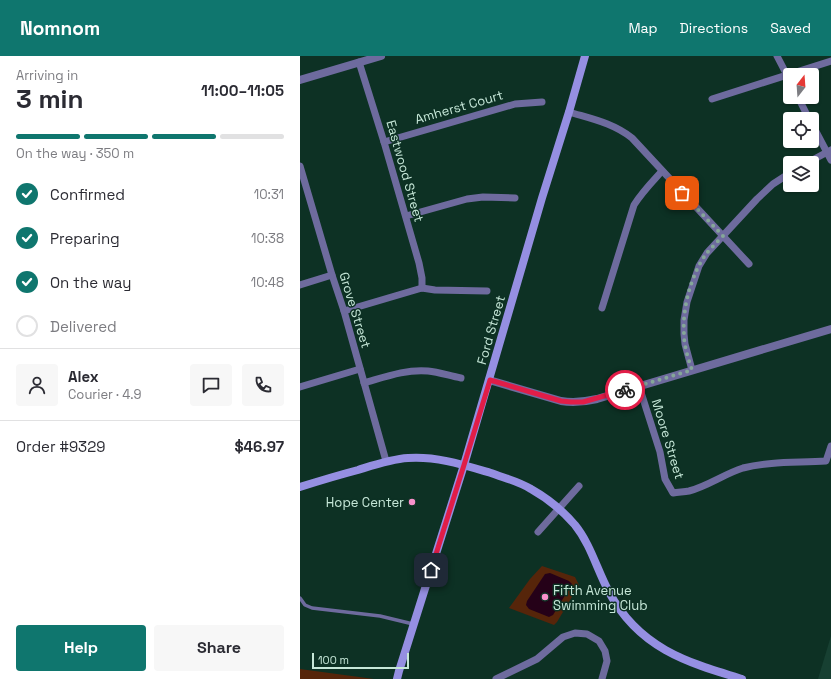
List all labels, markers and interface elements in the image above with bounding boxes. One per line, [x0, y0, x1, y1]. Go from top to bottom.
text: Nomnom [20, 16, 100, 41]
text: Map [628, 19, 658, 37]
text: Directions [680, 19, 748, 37]
text: Saved [770, 19, 811, 37]
text: Arriving in [16, 67, 78, 84]
north arrow [783, 68, 819, 104]
map controls [783, 68, 819, 192]
text: 11:00–11:05 [201, 81, 284, 100]
text: 3 min [16, 82, 84, 116]
street label: Amherst Court [413, 86, 505, 128]
button: locate [783, 112, 819, 148]
street label: Eastwood Street [382, 118, 428, 224]
text: On the way · 350 m [16, 145, 134, 162]
button: layers [783, 156, 819, 192]
pin [665, 176, 699, 210]
icon: bag [671, 182, 693, 204]
icon: check [16, 183, 38, 205]
text: Confirmed [50, 185, 125, 204]
text: 10:31 [254, 186, 284, 203]
icon: check [16, 227, 38, 249]
text: Preparing [50, 229, 120, 248]
text: 10:38 [251, 230, 284, 247]
street label: Grove Street [335, 270, 375, 350]
icon: check [16, 271, 38, 293]
text: On the way [50, 273, 131, 292]
text: 10:48 [251, 274, 284, 291]
street label: Ford Street [473, 293, 509, 367]
text: Delivered [50, 317, 117, 336]
button: person [16, 364, 58, 406]
button: chat [190, 364, 232, 406]
button: phone [242, 364, 284, 406]
text: Alex [68, 367, 99, 386]
courier [605, 370, 645, 410]
icon: bike [614, 379, 636, 401]
text: Courier · 4.9 [68, 386, 142, 403]
street label: Moore Street [648, 397, 688, 481]
text: Order #9329 [16, 437, 105, 456]
text: $46.97 [234, 437, 284, 456]
place label: Hope Center [326, 494, 404, 511]
marker: Hope Center [407, 497, 417, 507]
pin [414, 553, 448, 587]
icon: home [420, 559, 442, 581]
place label: Fifth Avenue Swimming Club [553, 582, 648, 614]
marker: Fifth Avenue Swimming Club [540, 592, 550, 602]
button: Help [16, 625, 146, 671]
button: Share [154, 625, 284, 671]
scale bar [312, 651, 409, 670]
text: 100 m [318, 653, 349, 667]

